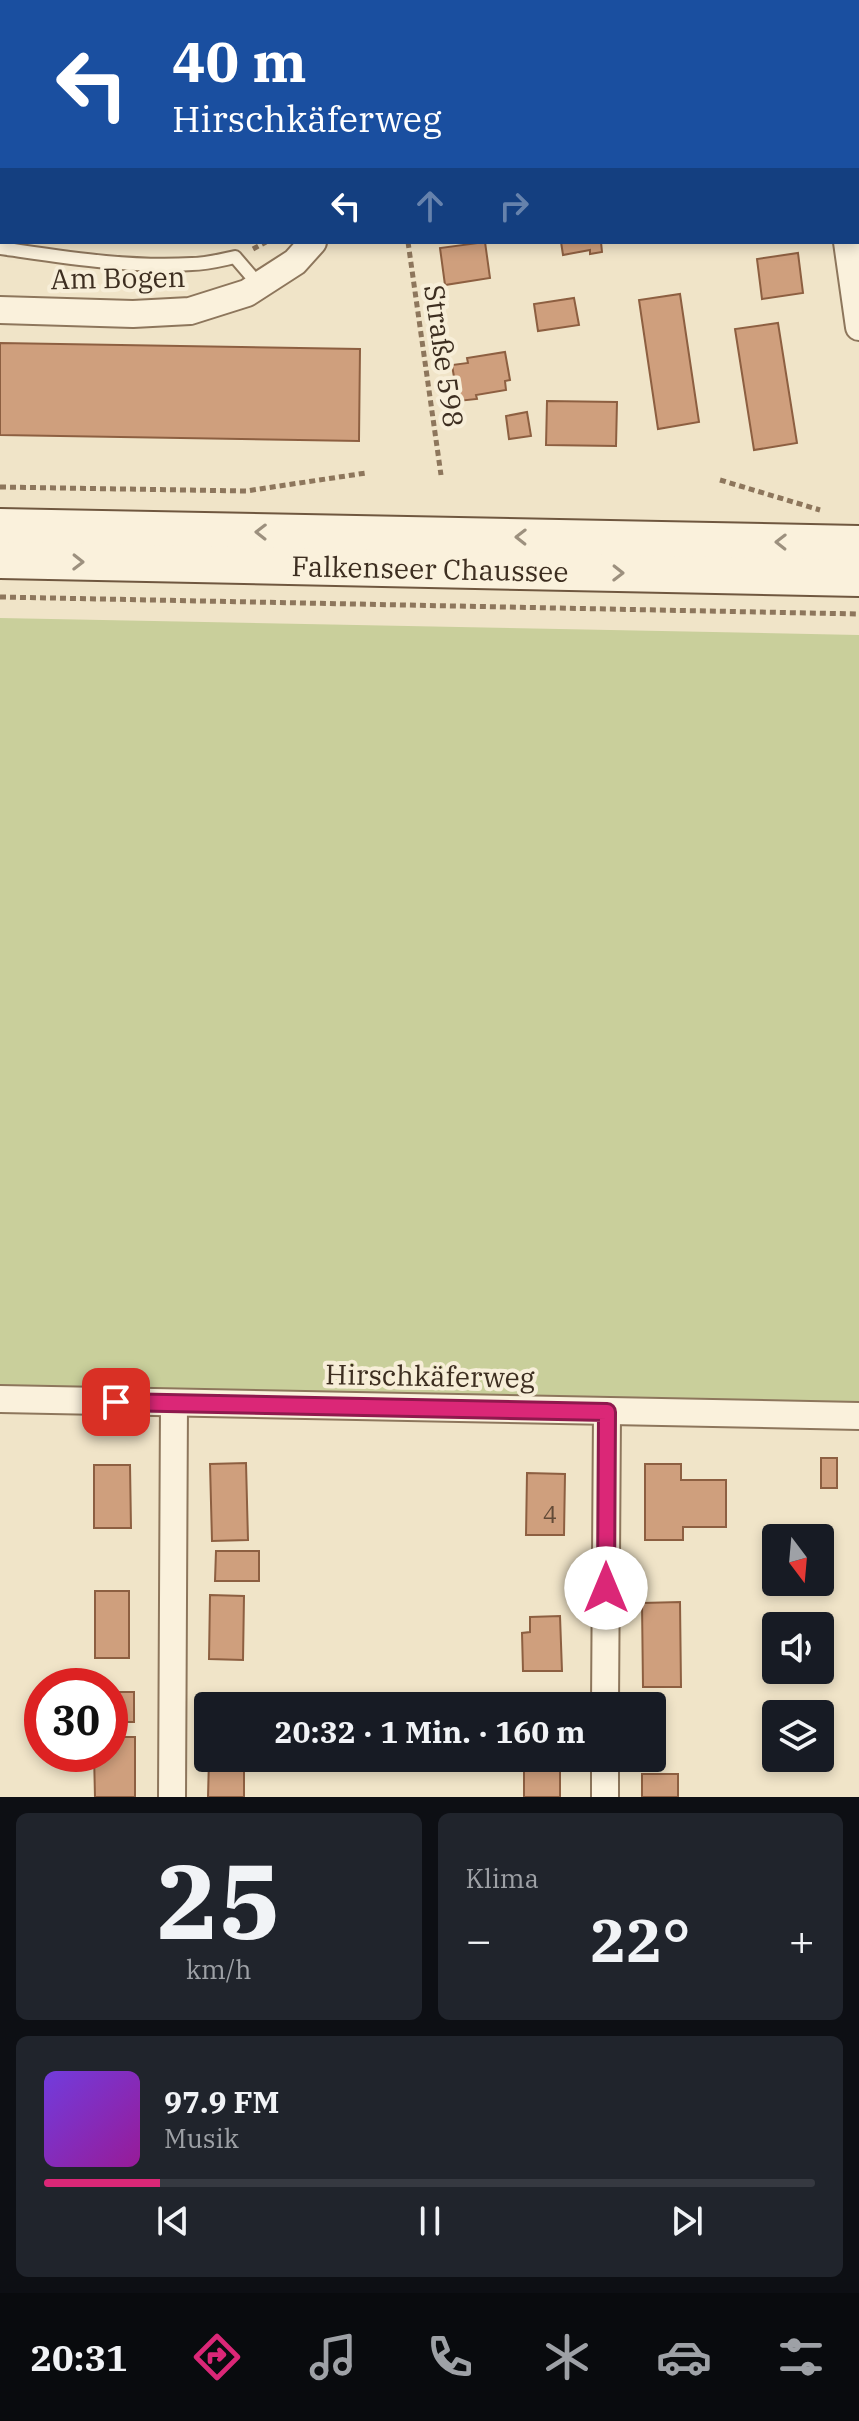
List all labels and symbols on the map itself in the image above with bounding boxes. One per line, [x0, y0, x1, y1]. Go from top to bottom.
street label: Am Bogen [50, 258, 186, 297]
street label: Straße 598 [416, 282, 473, 430]
one-way arrow [254, 523, 267, 541]
one-way arrow [514, 528, 527, 546]
one-way arrow [774, 534, 787, 551]
street label: Falkenseer Chaussee [291, 547, 569, 590]
one-way arrow [72, 553, 85, 571]
one-way arrow [612, 564, 625, 582]
street label: Hirschkäferweg [325, 1355, 535, 1396]
pin [82, 1368, 150, 1436]
house number: 4 [543, 1498, 557, 1530]
north arrow [762, 1524, 834, 1596]
position arrow [564, 1546, 648, 1630]
speed limit sign: 30 [24, 1668, 128, 1772]

